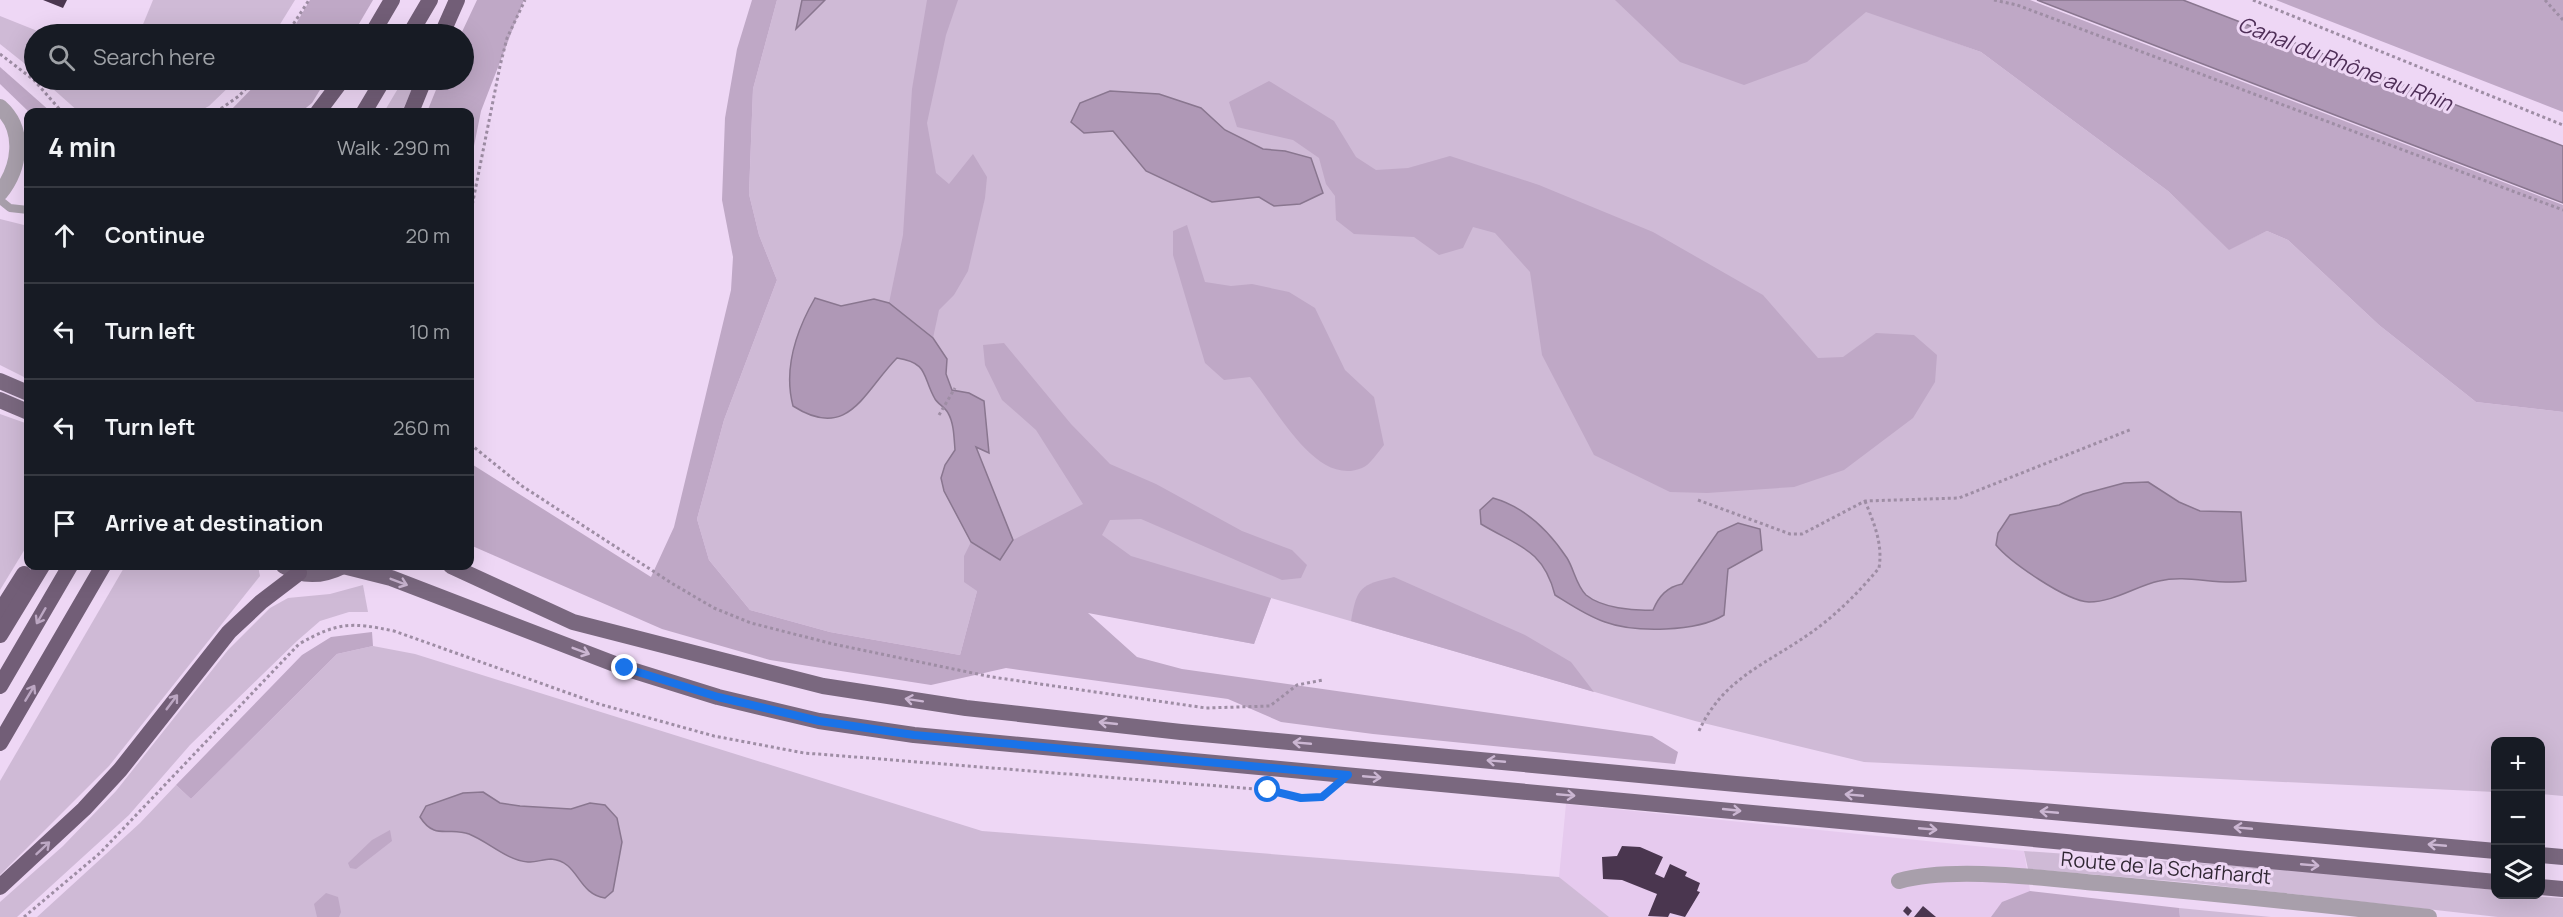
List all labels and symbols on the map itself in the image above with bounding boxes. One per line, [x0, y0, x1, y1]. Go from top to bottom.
water label: Canal du Rhône au Rhin [2234, 9, 2458, 117]
one-way arrow [389, 577, 408, 588]
one-way arrow [34, 607, 46, 624]
one-way arrow [571, 646, 590, 657]
route end [611, 654, 637, 680]
one-way arrow [24, 685, 36, 702]
one-way arrow [165, 694, 178, 710]
one-way arrow [905, 694, 924, 705]
one-way arrow [1098, 718, 1118, 729]
one-way arrow [1292, 737, 1312, 748]
one-way arrow [1486, 755, 1506, 766]
one-way arrow [1361, 772, 1381, 783]
route start [1254, 776, 1280, 802]
one-way arrow [1845, 789, 1865, 800]
one-way arrow [1556, 790, 1575, 801]
one-way arrow [1722, 805, 1741, 816]
one-way arrow [2039, 806, 2059, 817]
one-way arrow [2234, 822, 2253, 833]
one-way arrow [1917, 824, 1937, 835]
one-way arrow [2428, 840, 2448, 851]
one-way arrow [35, 841, 50, 855]
street label: Route de la Schafhardt [2060, 845, 2272, 890]
one-way arrow [2300, 860, 2320, 871]

